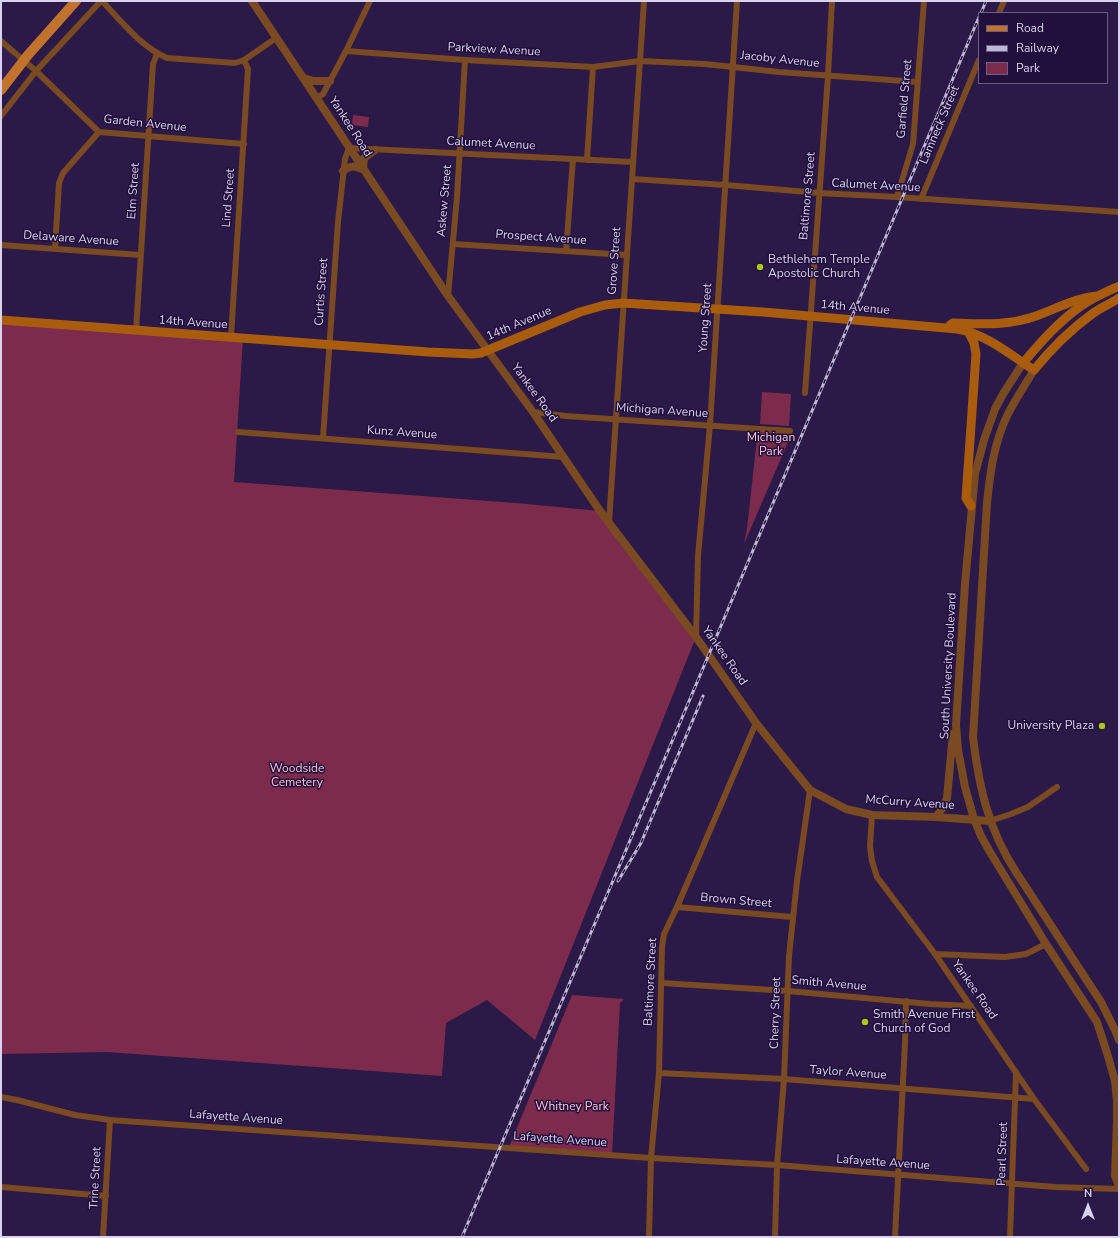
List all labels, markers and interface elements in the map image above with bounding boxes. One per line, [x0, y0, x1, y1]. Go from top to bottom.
legend [978, 12, 1108, 84]
text: Road [1016, 20, 1044, 36]
street label: Parkview Avenue [447, 40, 541, 60]
text: Railway [1016, 40, 1059, 56]
street label: Jacoby Avenue [740, 49, 820, 71]
street label: Garfield Street [894, 59, 916, 139]
text: Park [1016, 60, 1040, 76]
street label: Lamneck Street [917, 84, 963, 166]
street label: Yankee Road [325, 94, 375, 160]
street label: Garden Avenue [103, 112, 187, 136]
street label: Calumet Avenue [446, 134, 536, 154]
street label: Baltimore Street [797, 151, 819, 241]
street label: Elm Street [125, 162, 143, 220]
street label: Askew Street [435, 164, 455, 238]
street label: Lind Street [220, 168, 238, 228]
street label: Calumet Avenue [831, 176, 921, 196]
street label: Grove Street [605, 227, 625, 295]
street label: Delaware Avenue [23, 228, 119, 250]
street label: Prospect Avenue [495, 228, 587, 248]
place label: Bethlehem Temple Apostolic Church [768, 253, 870, 281]
street label: Curtis Street [312, 258, 332, 326]
marker: Bethlehem Temple Apostolic Church [755, 262, 765, 272]
street label: Young Street [696, 283, 716, 353]
street label: 14th Avenue [820, 298, 890, 318]
street label: 14th Avenue [484, 304, 554, 344]
street label: 14th Avenue [158, 313, 228, 333]
street label: Yankee Road [508, 361, 560, 425]
street label: Michigan Avenue [615, 401, 709, 421]
street label: Kunz Avenue [366, 423, 438, 443]
park label: Michigan Park [747, 431, 795, 459]
street label: South University Boulevard [938, 592, 960, 740]
street label: Yankee Road [698, 624, 750, 688]
place label: University Plaza [1008, 719, 1094, 733]
marker: University Plaza [1097, 721, 1107, 731]
park label: Woodside Cemetery [270, 762, 324, 790]
street label: McCurry Avenue [865, 793, 955, 813]
street label: Brown Street [700, 891, 772, 911]
street label: Baltimore Street [641, 938, 661, 1026]
street label: Yankee Road [948, 958, 1000, 1022]
street label: Smith Avenue [791, 974, 867, 994]
street label: Cherry Street [768, 977, 784, 1049]
place label: Smith Avenue First Church of God [873, 1008, 975, 1036]
marker: Smith Avenue First Church of God [860, 1017, 870, 1027]
street label: Taylor Avenue [809, 1063, 887, 1083]
park label: Whitney Park [535, 1100, 609, 1114]
street label: Lafayette Avenue [189, 1108, 283, 1128]
street label: Pearl Street [995, 1122, 1011, 1186]
street label: Lafayette Avenue [513, 1130, 607, 1150]
street label: Trine Street [87, 1146, 105, 1210]
street label: Lafayette Avenue [836, 1153, 930, 1173]
north arrow [1068, 1186, 1108, 1226]
text: N [1084, 1186, 1092, 1201]

